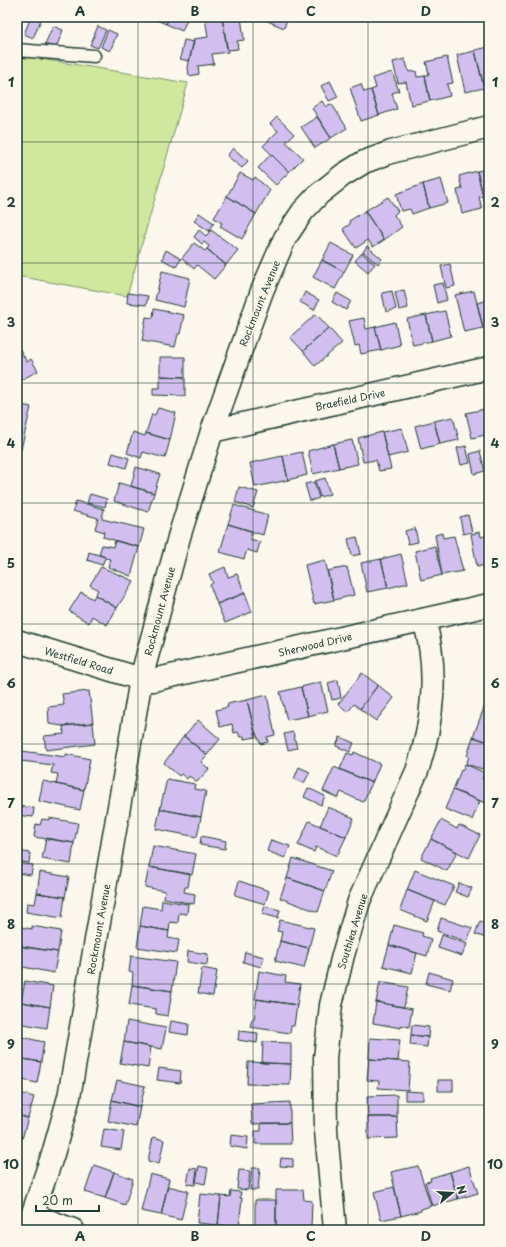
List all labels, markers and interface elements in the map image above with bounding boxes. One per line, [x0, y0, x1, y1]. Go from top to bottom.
text: A [75, 1, 85, 20]
text: B [191, 1, 200, 20]
text: C [306, 1, 316, 20]
text: D [421, 1, 431, 20]
text: 1 [8, 72, 14, 91]
text: 1 [492, 72, 498, 91]
text: 2 [6, 192, 16, 211]
text: 2 [490, 192, 500, 211]
street label: Rockmount Avenue [235, 257, 283, 348]
text: 3 [7, 312, 16, 331]
text: 3 [491, 312, 500, 331]
street label: Braefield Drive [314, 384, 386, 414]
text: 4 [7, 433, 16, 452]
text: 4 [491, 433, 500, 452]
text: 5 [7, 553, 15, 572]
text: 5 [491, 553, 499, 572]
street label: Rockmount Avenue [140, 564, 178, 657]
street label: Sherwood Drive [277, 628, 353, 660]
street label: Westfield Road [43, 642, 115, 678]
text: 6 [6, 673, 16, 692]
text: 6 [490, 673, 500, 692]
text: 7 [7, 793, 15, 812]
text: 7 [491, 793, 499, 812]
street label: Rockmount Avenue [83, 882, 113, 976]
street label: Southlea Avenue [333, 891, 371, 971]
text: 8 [7, 914, 15, 933]
text: 8 [491, 914, 499, 933]
text: 9 [7, 1034, 15, 1053]
text: 9 [491, 1034, 499, 1053]
text: 10 [3, 1154, 19, 1173]
text: 10 [487, 1154, 503, 1173]
north arrow [432, 1173, 472, 1213]
text: N [453, 1183, 472, 1197]
scale bar [36, 1187, 99, 1213]
text: 20 m [42, 1191, 73, 1209]
text: A [75, 1226, 85, 1245]
text: B [191, 1226, 200, 1245]
text: C [306, 1226, 316, 1245]
text: D [421, 1226, 431, 1245]

